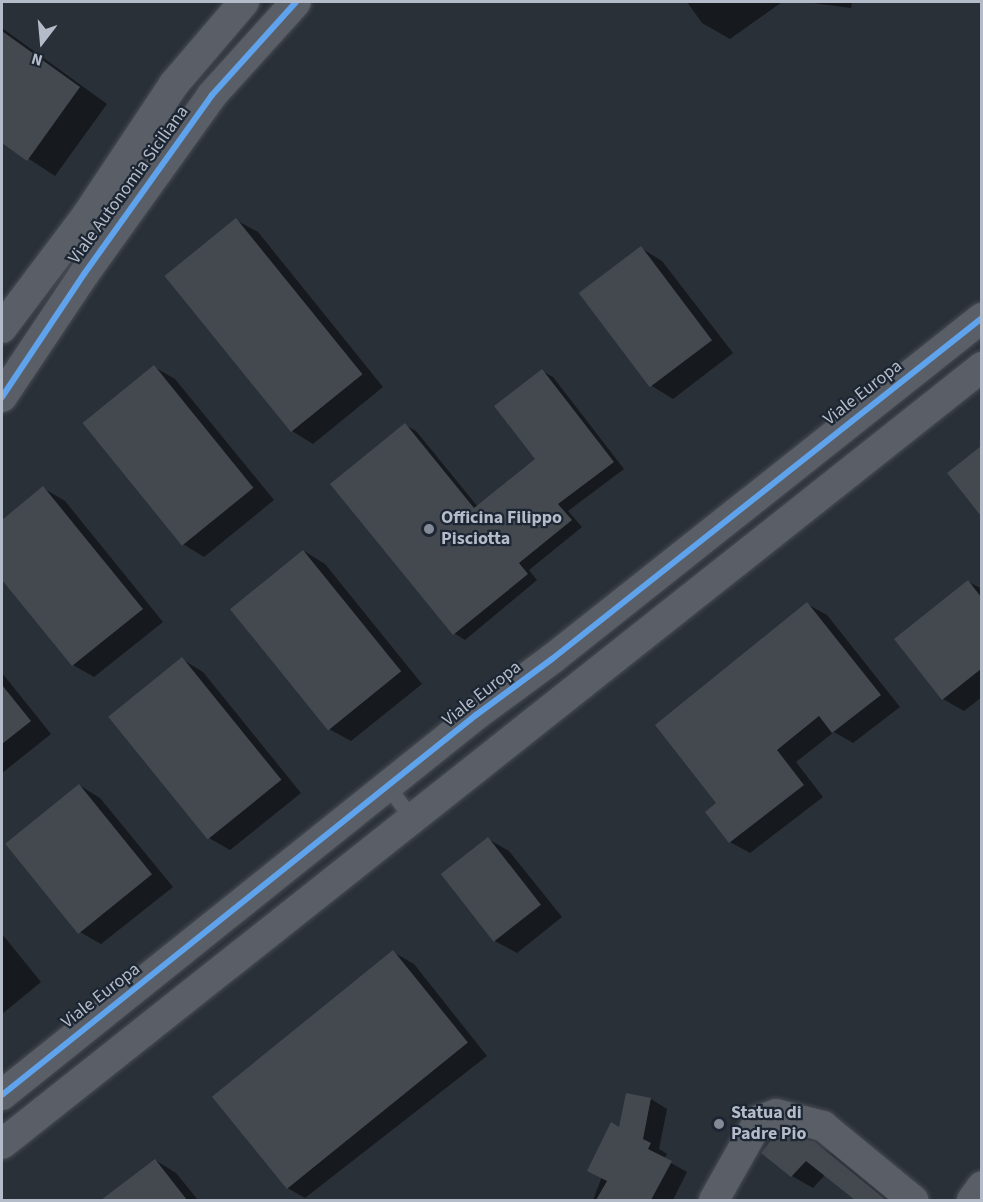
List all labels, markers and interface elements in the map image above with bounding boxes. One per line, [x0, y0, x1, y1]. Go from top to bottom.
north arrow [12, 12, 72, 72]
text: N [29, 47, 45, 71]
street label: Viale Autonomia Siciliana [64, 102, 194, 268]
street label: Viale Europa [819, 356, 907, 430]
place label: Officina Filippo Pisciotta [441, 508, 562, 550]
marker: Officina Filippo Pisciotta [422, 522, 436, 536]
street label: Viale Europa [438, 657, 526, 731]
street label: Viale Europa [57, 959, 145, 1033]
place label: Statua di Padre Pio [731, 1103, 807, 1146]
marker: Statua di Padre Pio [712, 1117, 726, 1131]

